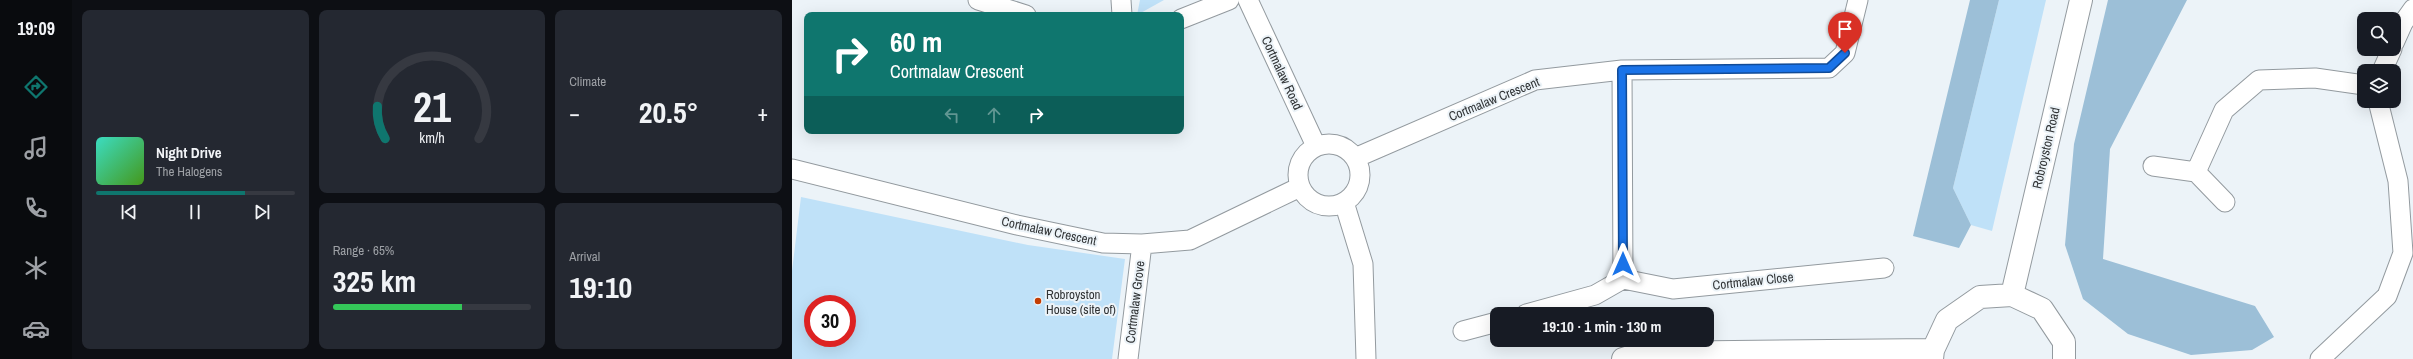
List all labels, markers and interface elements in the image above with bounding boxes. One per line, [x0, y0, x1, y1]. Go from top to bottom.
pin [1828, 12, 1862, 53]
map controls [2357, 12, 2401, 108]
button: search [2357, 12, 2401, 56]
text: 19:09 [17, 16, 55, 41]
icon: arrive [1834, 18, 1856, 40]
text: 60 m [890, 23, 942, 61]
icon: right [824, 28, 876, 80]
street label: Cortmalaw Road [1258, 33, 1307, 113]
text: Cortmalaw Crescent [890, 59, 1024, 84]
button: layers [2357, 64, 2401, 108]
icon: directions [22, 73, 50, 101]
text: Climate [569, 73, 606, 90]
street label: Cortmalaw Crescent [1446, 73, 1542, 125]
text: 21 [413, 79, 451, 135]
text: 20.5° [639, 92, 699, 132]
text: − [569, 98, 580, 128]
text: + [757, 98, 768, 128]
icon: left [941, 104, 963, 126]
icon: ahead [983, 104, 1005, 126]
icon: right [1025, 104, 1047, 126]
street label: Robroyston Road [2028, 106, 2064, 190]
text: km/h [419, 128, 445, 147]
icon: music [22, 134, 50, 162]
text: Night Drive [156, 142, 222, 163]
text: The Halogens [156, 163, 222, 180]
icon: phone [22, 194, 50, 222]
icon: previous [118, 201, 140, 223]
icon: pause [184, 201, 206, 223]
icon: next [251, 201, 273, 223]
street label: Cortmalaw Crescent [1000, 213, 1098, 249]
text: Range · 65% [333, 242, 394, 259]
position arrow [1602, 243, 1644, 285]
text: Arrival [569, 248, 600, 265]
icon: climate [22, 254, 50, 282]
street label: Cortmalaw Grove [1122, 260, 1148, 344]
text: 325 km [333, 261, 416, 301]
text: 19:10 [569, 267, 632, 307]
street label: Cortmalaw Close [1712, 268, 1794, 294]
place label: Robroyston House (site of) [1046, 286, 1116, 318]
speed limit sign: 30 [804, 295, 856, 347]
marker: Robroyston House (site of) [1033, 296, 1043, 306]
icon: car [22, 315, 50, 343]
text: 19:10 · 1 min · 130 m [1543, 316, 1661, 337]

